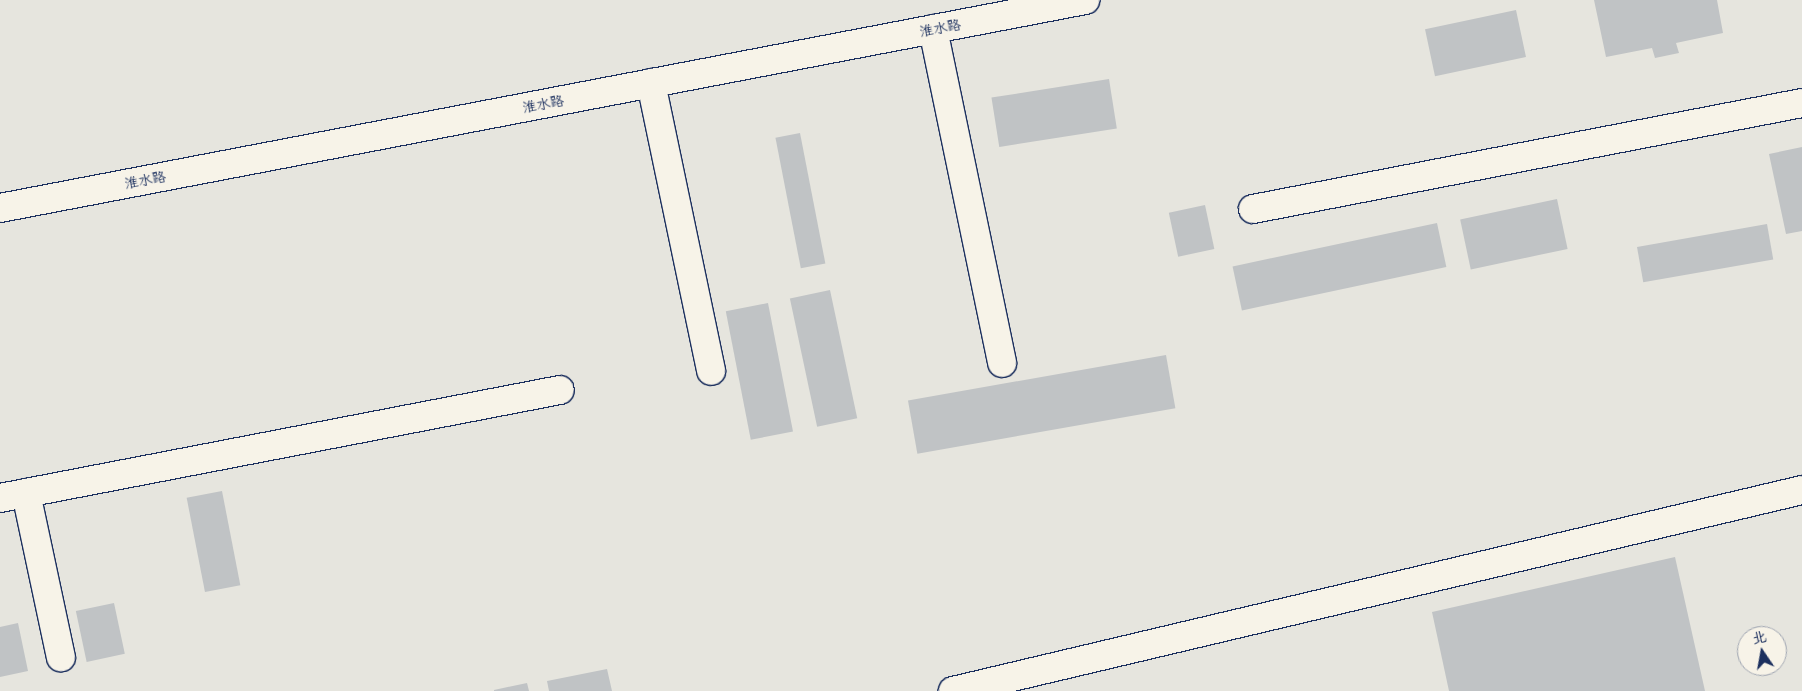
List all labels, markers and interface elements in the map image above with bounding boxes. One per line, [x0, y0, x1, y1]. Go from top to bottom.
street label: 淮水路 [918, 16, 962, 40]
street label: 淮水路 [521, 92, 565, 116]
street label: 淮水路 [123, 168, 167, 192]
north arrow [1737, 626, 1787, 676]
text: 北 [1750, 627, 1768, 648]

